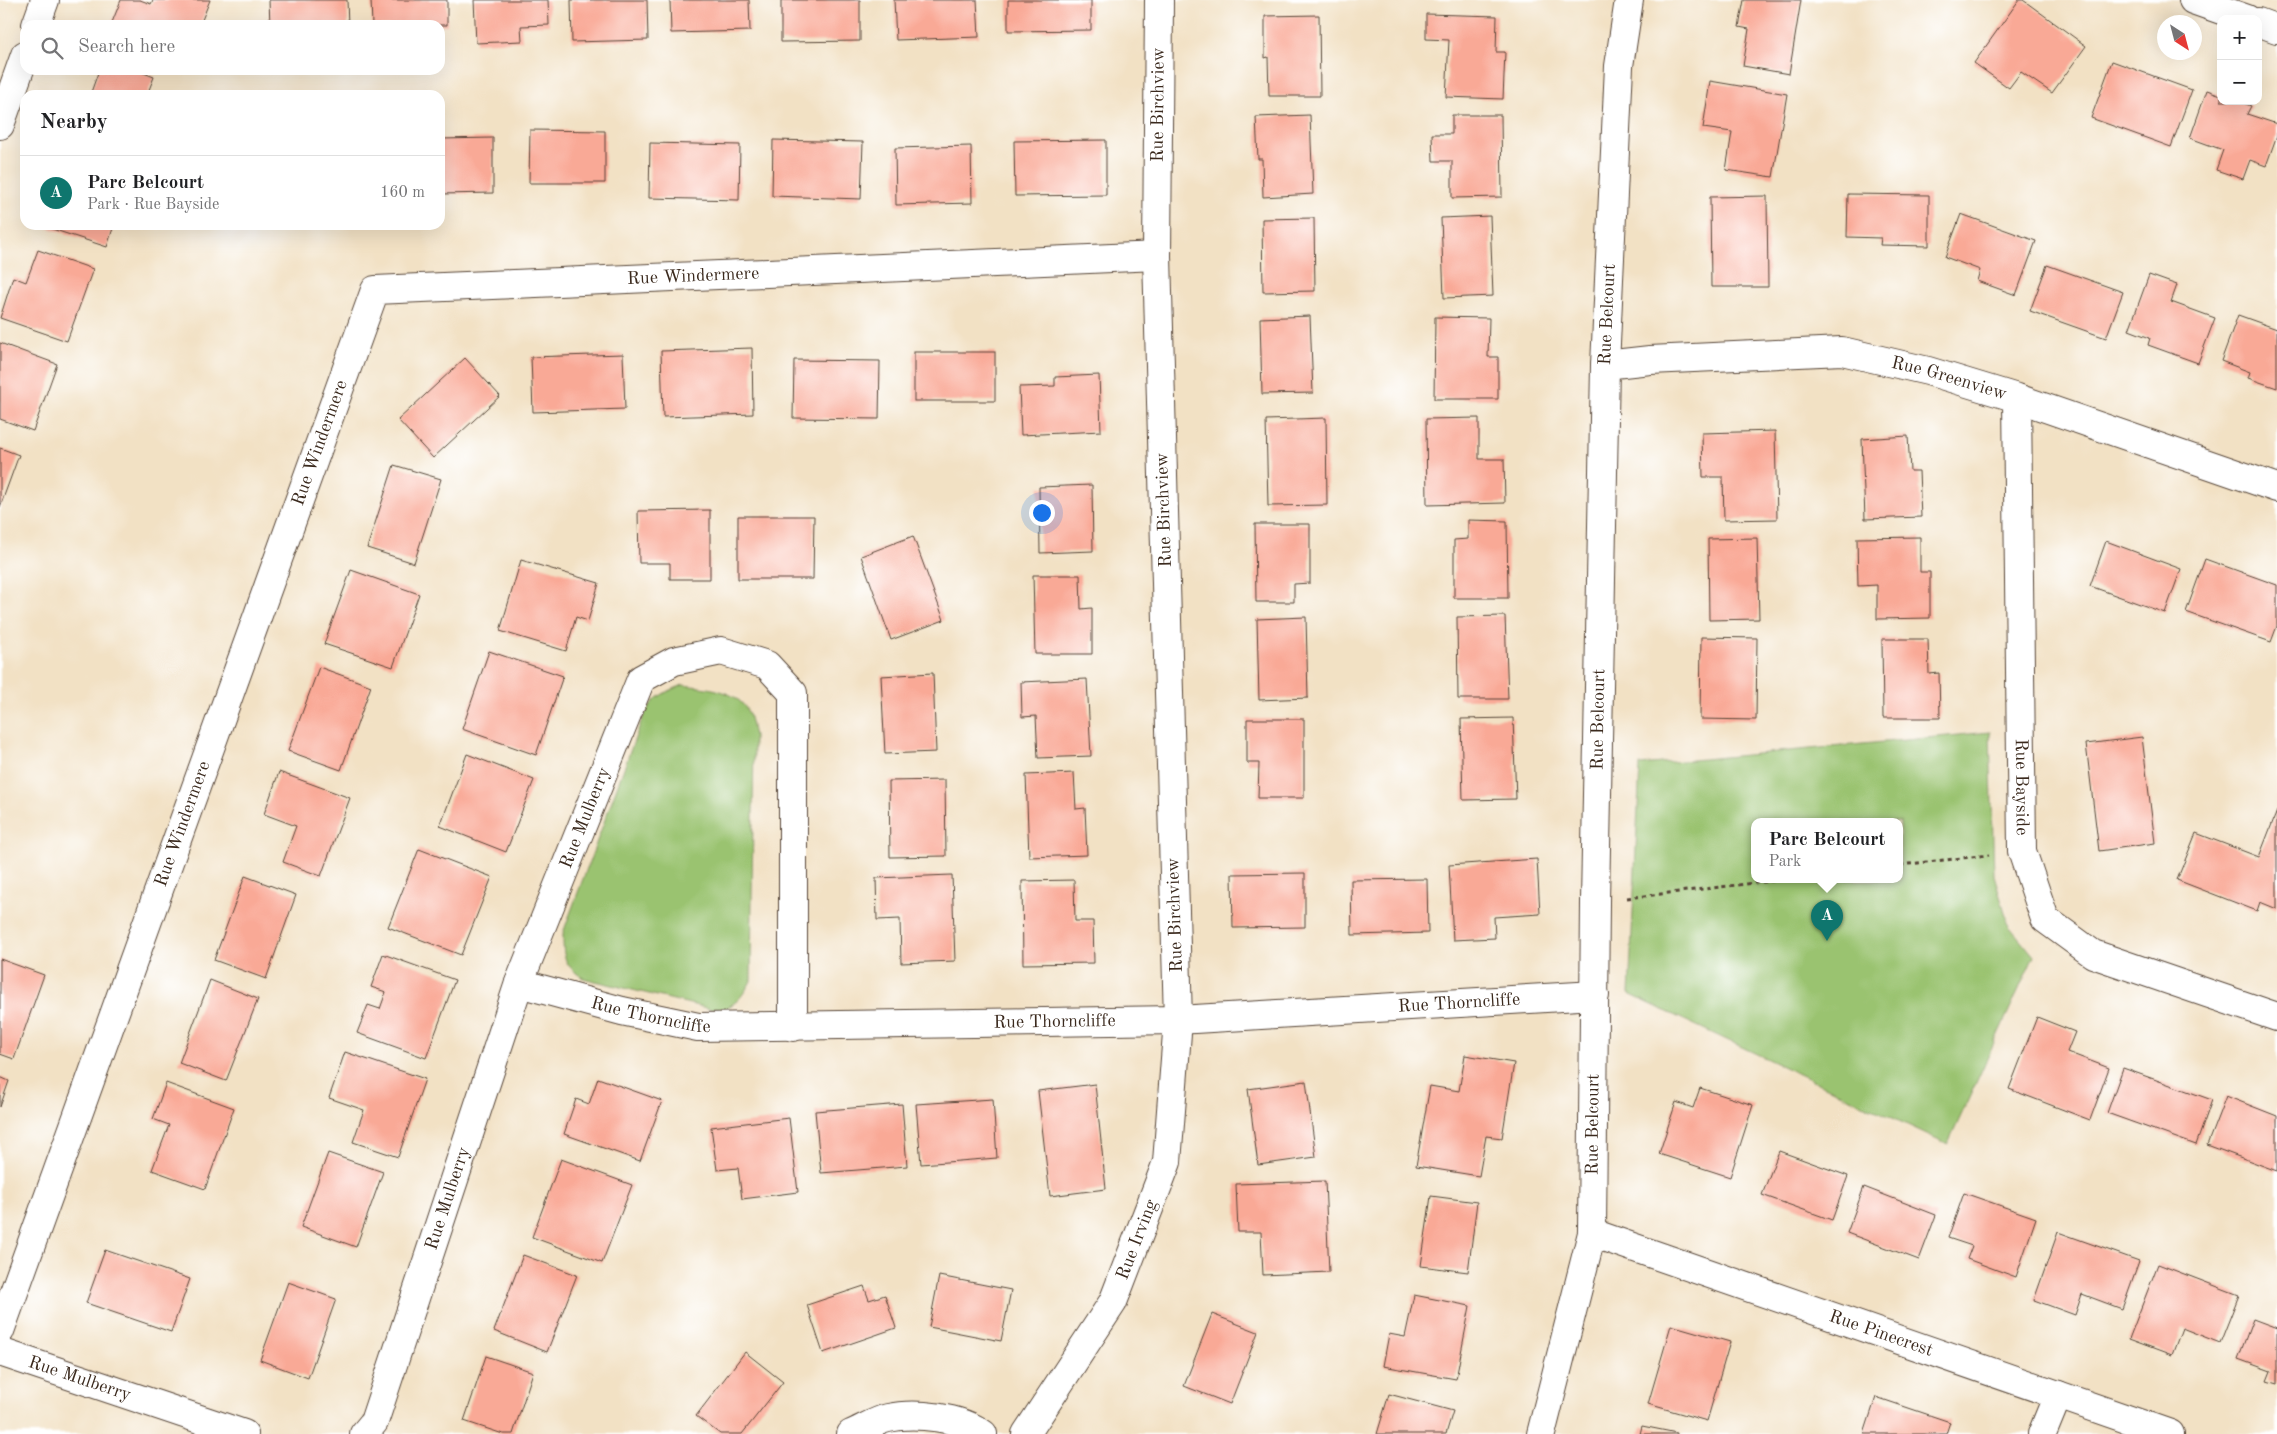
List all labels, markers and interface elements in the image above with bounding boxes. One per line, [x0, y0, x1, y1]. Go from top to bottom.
north arrow [2157, 15, 2202, 60]
map controls [2217, 15, 2262, 105]
button: + [2217, 15, 2262, 60]
search box [20, 20, 445, 75]
icon: search [38, 34, 66, 62]
text: Search here [78, 38, 175, 57]
street label: Rue Birchview [1149, 47, 1168, 162]
button: − [2217, 60, 2262, 105]
text: Nearby [40, 112, 108, 133]
text: Parc Belcourt [87, 174, 204, 193]
text: A [50, 185, 62, 201]
text: 160 m [380, 185, 425, 201]
text: Park · Rue Bayside [87, 197, 219, 213]
street label: Rue Belcourt [1596, 263, 1619, 366]
street label: Rue Windermere [627, 264, 760, 288]
street label: Rue Greenview [1890, 354, 2009, 403]
street label: Rue Windermere [289, 378, 351, 508]
street label: Rue Birchview [1153, 452, 1175, 568]
your location [1029, 500, 1055, 526]
street label: Rue Belcourt [1588, 668, 1608, 770]
street label: Rue Bayside [2012, 738, 2031, 835]
street label: Rue Windermere [152, 759, 214, 889]
street label: Rue Mulberry [557, 764, 614, 871]
popup [1751, 818, 1903, 883]
text: Parc Belcourt [1768, 831, 1886, 850]
text: Park [1768, 854, 1801, 870]
street label: Rue Birchview [1164, 857, 1186, 973]
pin: A [1811, 900, 1843, 941]
street label: Rue Thorncliffe [1397, 991, 1521, 1016]
street label: Rue Thorncliffe [589, 994, 711, 1036]
street label: Rue Thorncliffe [993, 1012, 1116, 1032]
street label: Rue Belcourt [1584, 1074, 1602, 1175]
street label: Rue Mulberry [422, 1144, 473, 1252]
street label: Rue Irving [1114, 1197, 1161, 1282]
street label: Rue Pinecrest [1827, 1307, 1935, 1360]
street label: Rue Mulberry [26, 1353, 134, 1405]

